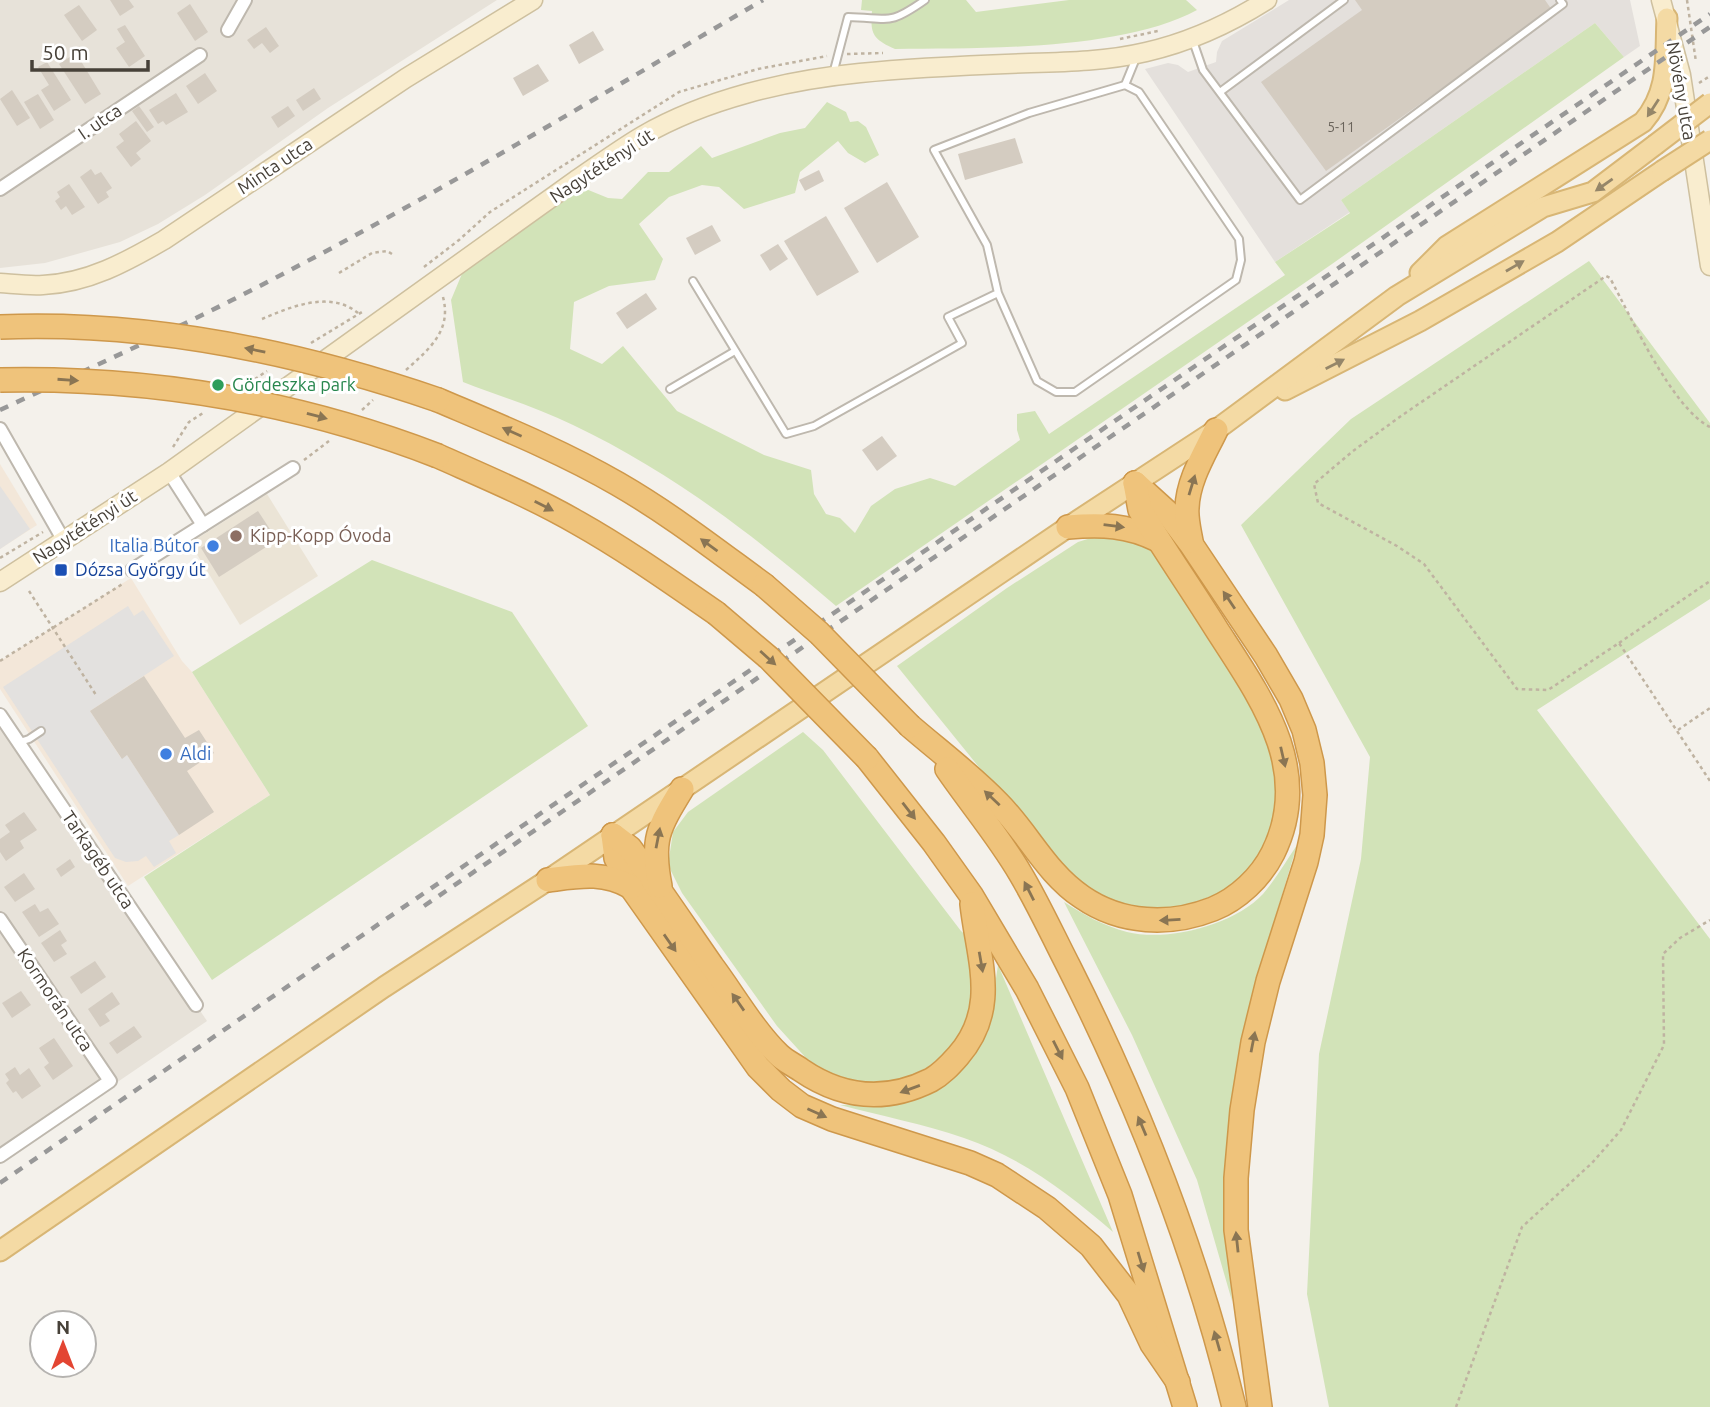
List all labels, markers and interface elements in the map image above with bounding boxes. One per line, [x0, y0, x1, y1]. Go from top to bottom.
scale bar [32, 28, 147, 72]
text: 50 m [42, 40, 89, 64]
street label: Növény utca [1663, 40, 1701, 142]
street label: I. utca [74, 99, 125, 143]
one-way arrow [1646, 99, 1660, 117]
house number: 5-11 [1327, 119, 1355, 135]
street label: Nagytétényi út [546, 124, 657, 206]
street label: Minta utca [233, 133, 316, 197]
one-way arrow [1595, 178, 1613, 192]
one-way arrow [1505, 260, 1525, 272]
one-way arrow [244, 344, 266, 355]
one-way arrow [1325, 359, 1345, 370]
place label: Gördeszka park [232, 374, 356, 394]
one-way arrow [57, 375, 79, 386]
marker: Gördeszka park [210, 377, 226, 393]
one-way arrow [306, 411, 328, 422]
one-way arrow [502, 426, 522, 438]
one-way arrow [1187, 474, 1197, 495]
street label: Nagytétényi út [29, 485, 140, 567]
one-way arrow [534, 500, 554, 511]
one-way arrow [1103, 520, 1125, 531]
place label: Kipp-Kopp Óvoda [250, 524, 391, 545]
marker: Kipp-Kopp Óvoda [228, 528, 244, 544]
place label: Italia Bútor [110, 535, 199, 555]
marker: Italia Bútor [205, 538, 221, 554]
one-way arrow [699, 538, 718, 552]
place label: Dózsa György út [75, 559, 206, 579]
marker: Dózsa György út [53, 562, 69, 578]
one-way arrow [1222, 590, 1235, 610]
one-way arrow [759, 650, 777, 666]
place label: Aldi [180, 743, 211, 763]
marker: Aldi [158, 746, 174, 762]
one-way arrow [1278, 746, 1289, 768]
one-way arrow [983, 790, 1001, 806]
one-way arrow [902, 802, 917, 820]
street label: Tarkagéb utca [59, 807, 139, 912]
one-way arrow [653, 827, 664, 849]
one-way arrow [1024, 881, 1035, 901]
one-way arrow [1159, 915, 1181, 926]
one-way arrow [663, 934, 677, 952]
street label: Kormorán utca [14, 944, 98, 1055]
one-way arrow [976, 951, 987, 973]
one-way arrow [731, 993, 745, 1011]
one-way arrow [1248, 1031, 1259, 1053]
one-way arrow [1052, 1040, 1063, 1060]
one-way arrow [899, 1084, 920, 1095]
one-way arrow [807, 1107, 827, 1119]
one-way arrow [1137, 1115, 1148, 1136]
one-way arrow [1232, 1231, 1243, 1253]
one-way arrow [1136, 1251, 1146, 1272]
north arrow [28, 1309, 98, 1379]
text: N [56, 1316, 70, 1338]
one-way arrow [1212, 1330, 1222, 1351]

